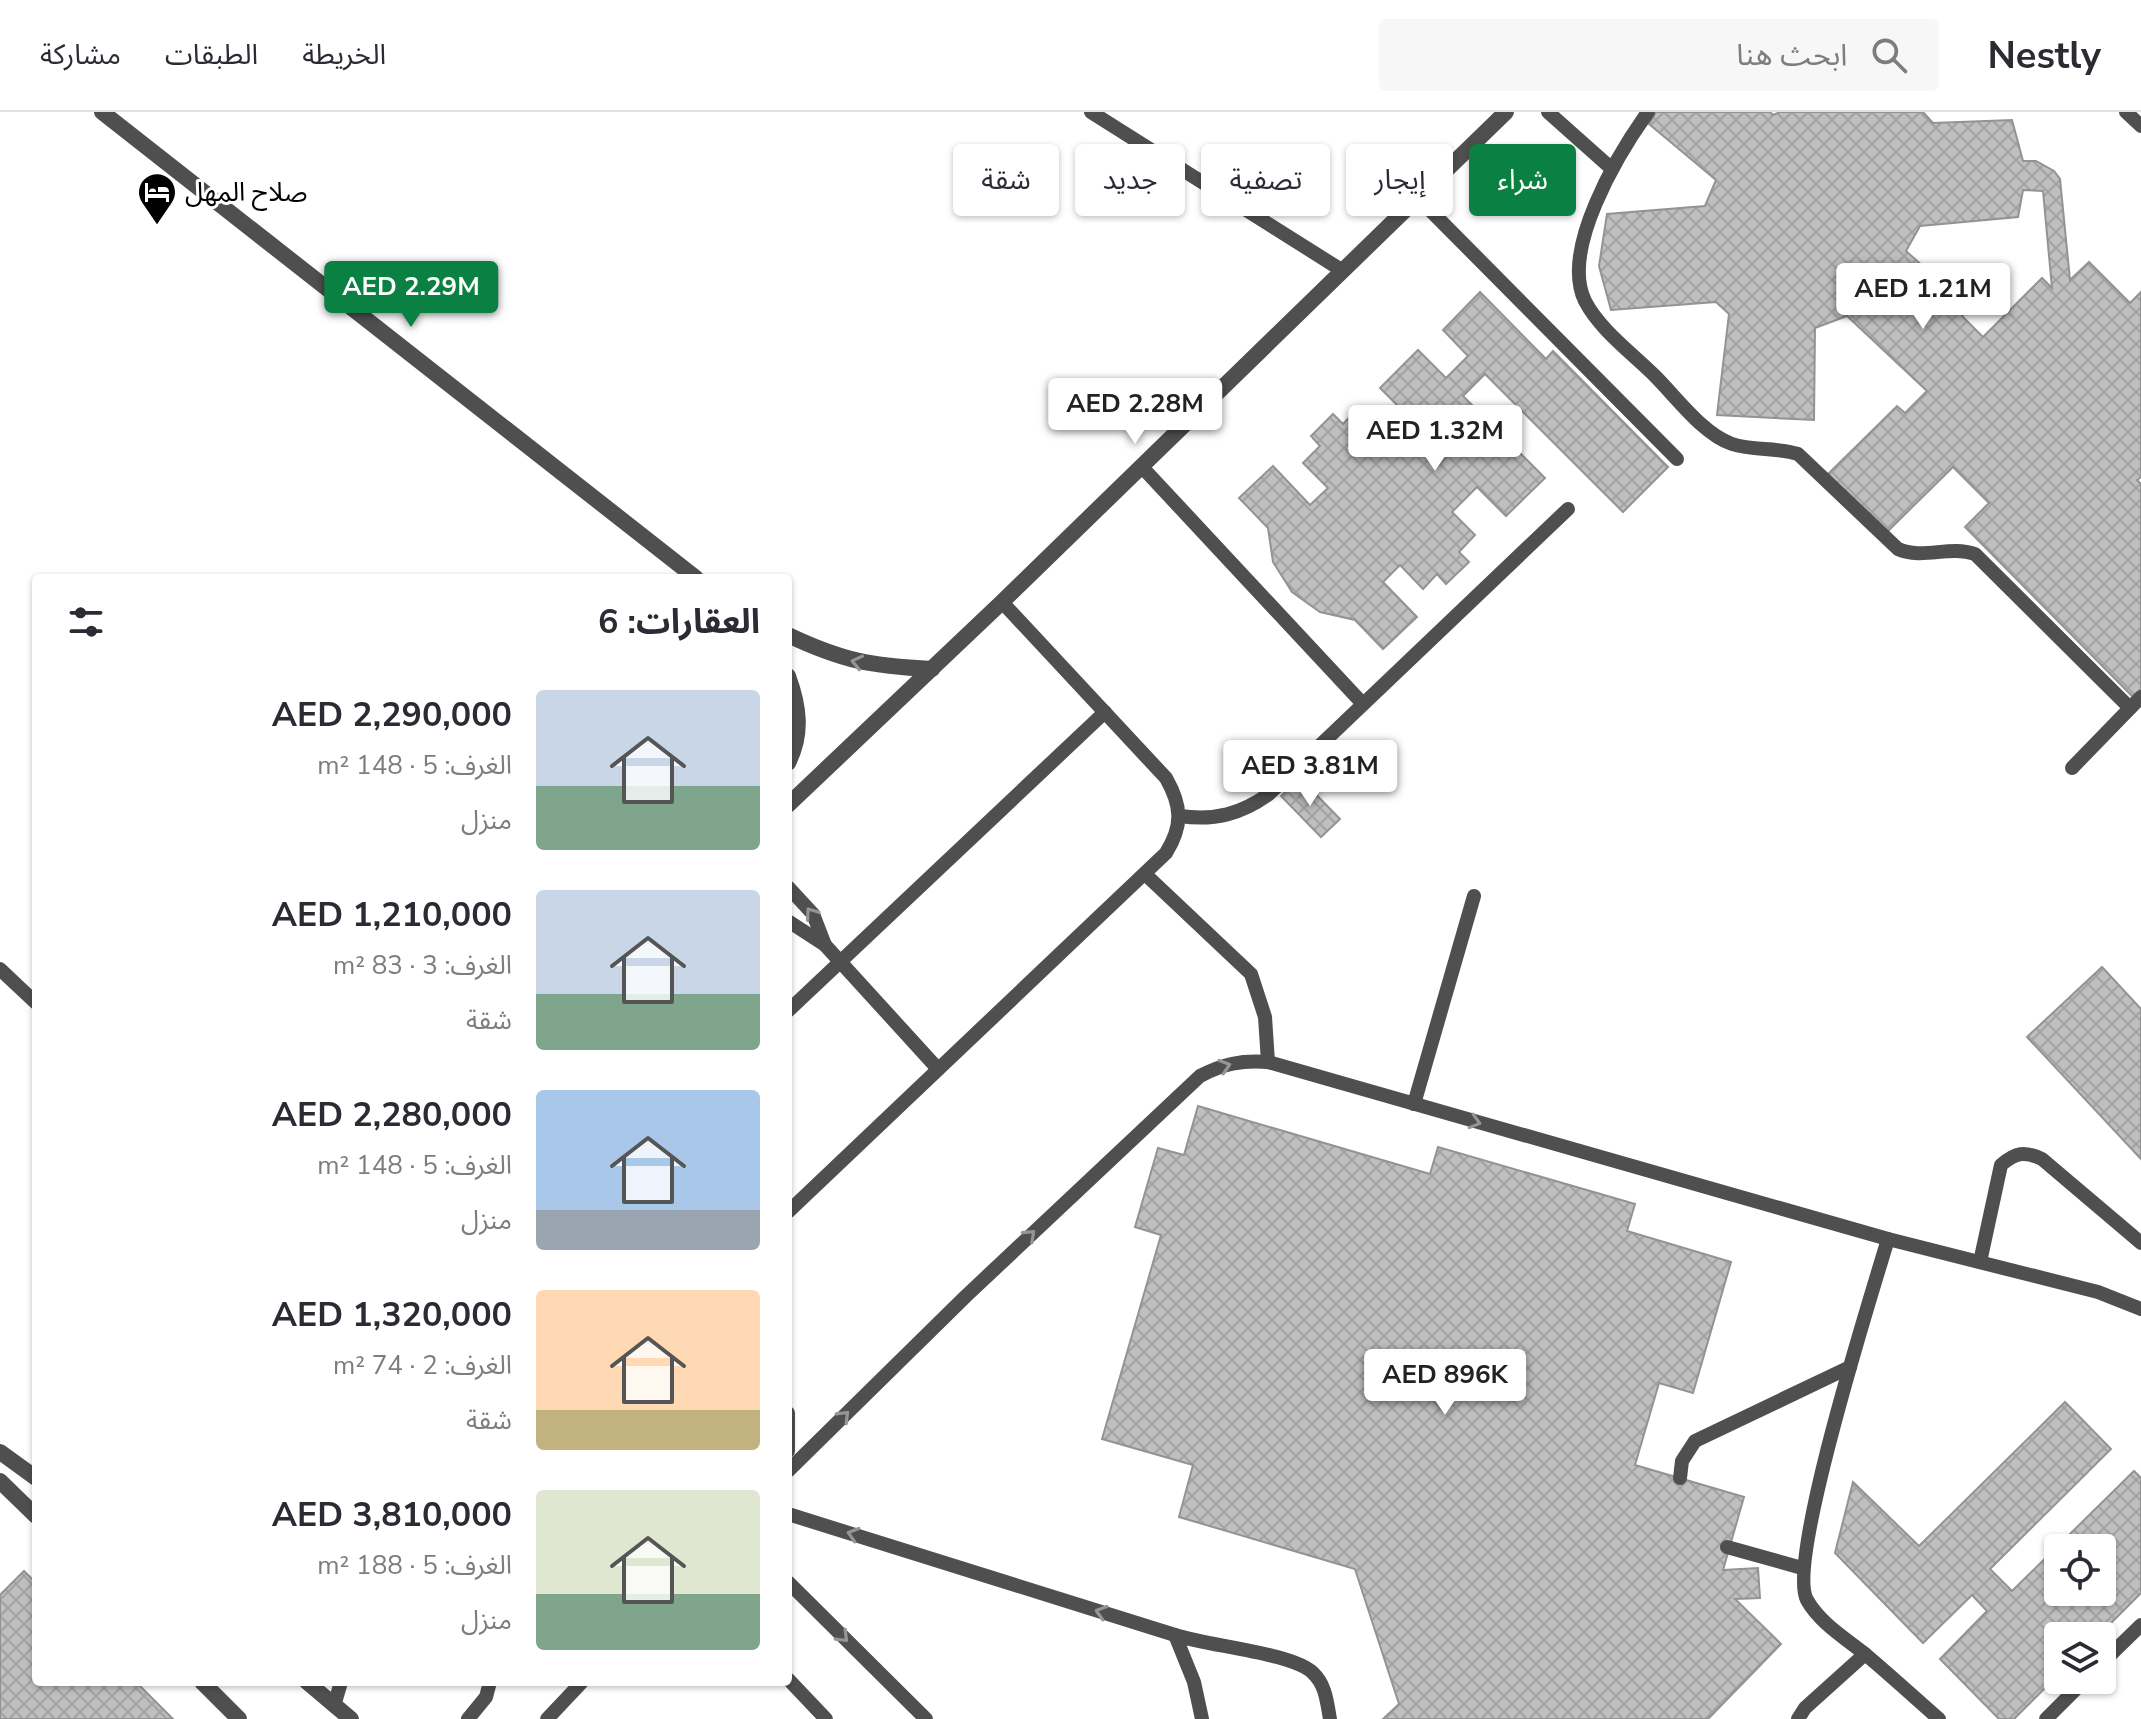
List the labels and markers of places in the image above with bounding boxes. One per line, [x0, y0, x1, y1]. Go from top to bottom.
hotel icon: صلاح المهل [136, 171, 178, 226]
place label: صلاح المهل [185, 175, 308, 211]
pin: AED 2.29M [319, 261, 503, 329]
pin: AED 1.21M [1831, 263, 2015, 331]
pin: AED 2.28M [1043, 378, 1227, 446]
pin: AED 1.32M [1343, 405, 1527, 473]
pin: AED 3.81M [1218, 740, 1402, 808]
pin: AED 896K [1362, 1349, 1528, 1417]

